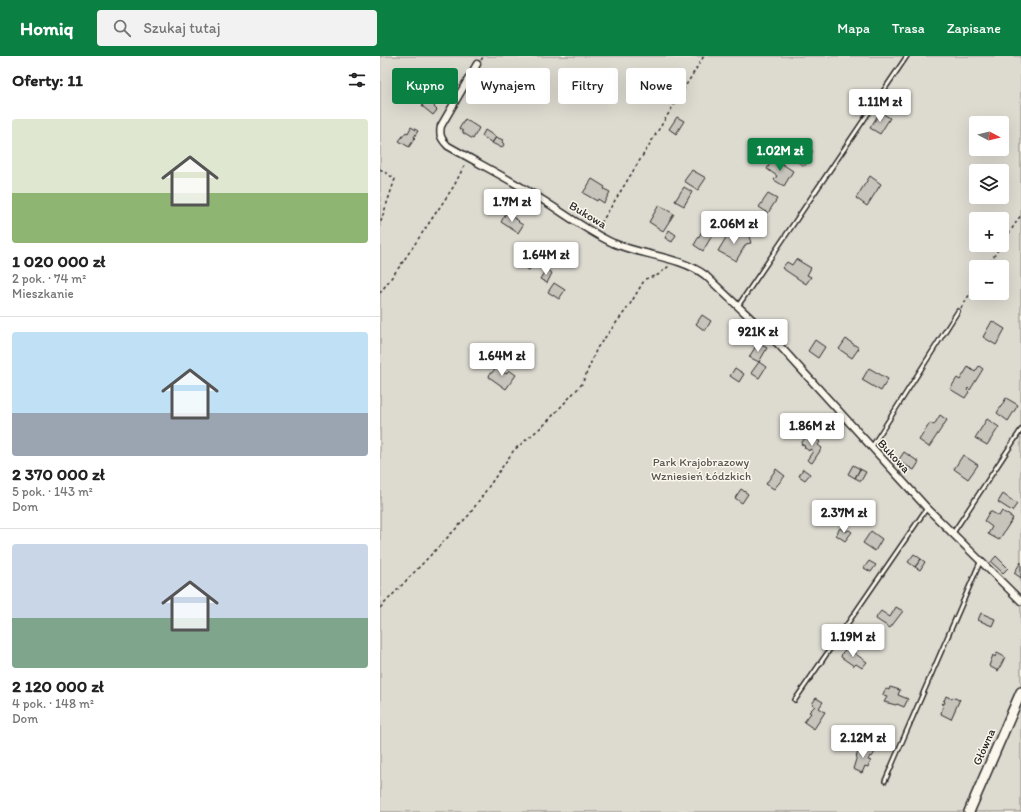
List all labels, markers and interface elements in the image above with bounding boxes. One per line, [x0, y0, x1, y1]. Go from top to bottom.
search box [97, 10, 377, 46]
text: Homiq [20, 17, 73, 40]
icon: search [111, 17, 133, 39]
text: Szukaj tutaj [143, 19, 220, 37]
text: Mapa [837, 20, 870, 37]
text: Trasa [892, 20, 925, 37]
text: Zapisane [947, 20, 1001, 37]
chip: Kupno [392, 68, 458, 104]
chip: Wynajem [466, 68, 550, 104]
chip: Filtry [558, 68, 618, 104]
chip: Nowe [626, 68, 686, 104]
icon: filters [346, 69, 368, 91]
text: Oferty: 11 [12, 70, 83, 90]
pin: 1.11M zł [839, 89, 921, 123]
text: 1.11M zł [858, 94, 902, 109]
north arrow [969, 116, 1009, 156]
map controls [969, 116, 1009, 300]
pin: 1.02M zł [739, 138, 821, 172]
text: 1.02M zł [757, 143, 803, 158]
icon: home [154, 145, 226, 217]
button: layers [969, 164, 1009, 204]
pin: 1.7M zł [475, 189, 549, 223]
text: 1.7M zł [493, 194, 531, 209]
street label: Bukowa [567, 198, 610, 232]
pin: 2.06M zł [693, 211, 775, 245]
button: + [969, 212, 1009, 252]
text: 2.06M zł [710, 216, 758, 231]
pin: 1.64M zł [505, 242, 587, 276]
text: 1.64M zł [523, 247, 569, 262]
text: 1 020 000 zł [12, 251, 105, 271]
button: − [969, 260, 1009, 300]
text: 2 pok. · 74 m² [12, 271, 86, 286]
text: Mieszkanie [12, 286, 74, 301]
pin: 921K zł [721, 319, 795, 353]
text: 921K zł [738, 324, 778, 339]
pin: 1.64M zł [461, 343, 543, 377]
text: 1.64M zł [479, 348, 525, 363]
icon: home [154, 358, 226, 430]
pin: 1.86M zł [771, 413, 853, 447]
text: 1.86M zł [789, 418, 835, 433]
street label: Bukowa [875, 436, 914, 476]
park label: Park Krajobrazowy Wzniesień Łódzkich [651, 455, 751, 483]
text: 2 370 000 zł [12, 464, 105, 484]
text: 5 pok. · 143 m² [12, 484, 93, 499]
text: Dom [12, 499, 38, 514]
pin: 2.37M zł [803, 500, 885, 534]
text: 2.37M zł [821, 505, 867, 520]
icon: home [154, 570, 226, 642]
pin: 1.19M zł [812, 624, 894, 658]
text: 1.19M zł [831, 629, 875, 644]
text: 2 120 000 zł [12, 676, 104, 696]
text: 4 pok. · 148 m² [12, 696, 94, 711]
text: Dom [12, 711, 38, 726]
pin: 2.12M zł [822, 725, 904, 759]
street label: Główna [970, 726, 999, 768]
text: 2.12M zł [840, 730, 886, 745]

